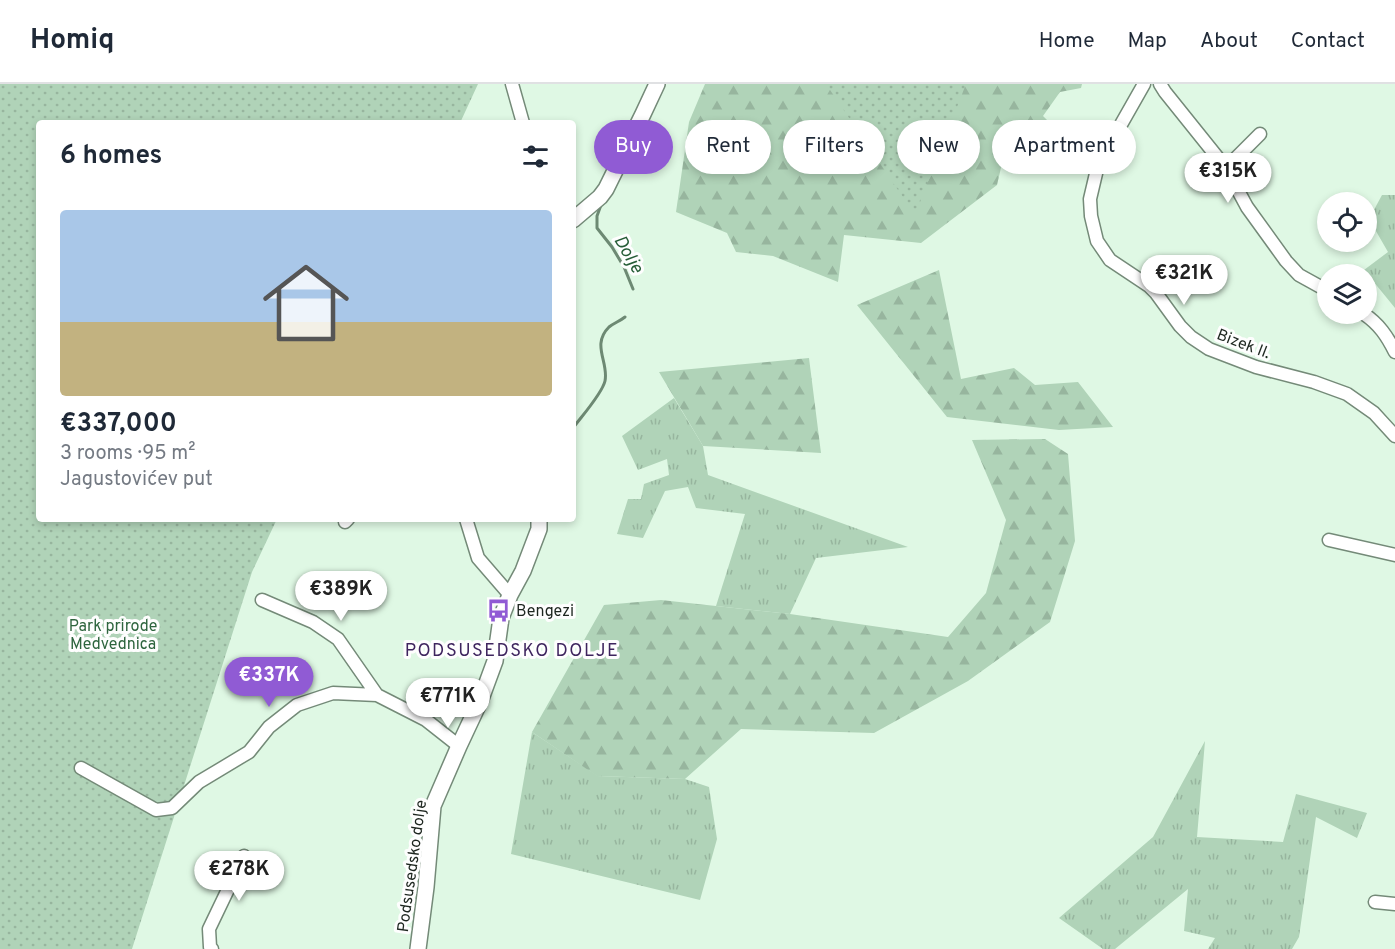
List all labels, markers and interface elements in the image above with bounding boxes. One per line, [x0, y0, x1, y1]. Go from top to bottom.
text: Homiq [30, 23, 114, 59]
text: Home [1039, 28, 1095, 55]
text: Map [1128, 28, 1167, 55]
text: About [1200, 28, 1258, 55]
text: Contact [1291, 28, 1365, 55]
chip: Buy [594, 120, 673, 174]
chip: Rent [685, 120, 771, 174]
chip: Filters [783, 120, 885, 174]
chip: New [897, 120, 980, 174]
chip: Apartment [992, 120, 1136, 174]
text: 6 homes [60, 140, 162, 173]
icon: filters [519, 140, 552, 173]
pin: €315K [1186, 153, 1270, 204]
text: €315K [1198, 159, 1258, 185]
map controls [1317, 192, 1377, 324]
button: locate [1317, 192, 1377, 252]
water label: Dolje [608, 232, 648, 279]
icon: home [252, 249, 360, 357]
pin: €321K [1142, 255, 1226, 306]
text: €321K [1155, 261, 1213, 287]
button: layers [1317, 264, 1377, 324]
street label: Bizek II. [1214, 326, 1273, 364]
text: €337,000 [60, 408, 177, 441]
text: 3 rooms · 95 m² [60, 441, 196, 467]
text: Jagustovićev put [60, 467, 213, 493]
pin: €389K [299, 571, 383, 622]
text: €389K [309, 577, 373, 603]
bus stop icon: Bengezi [485, 597, 511, 623]
place label: Bengezi [516, 602, 574, 622]
park label: Park prirode Medvednica [69, 617, 157, 655]
district label: PODSUSEDSKO DOLJE [405, 640, 619, 663]
pin: €337K [227, 657, 311, 708]
text: €337K [238, 663, 300, 689]
pin: €771K [406, 678, 490, 729]
text: €771K [420, 684, 476, 710]
street label: Podsusedsko dolje [394, 799, 432, 934]
pin: €278K [197, 851, 281, 902]
text: €278K [208, 857, 270, 883]

